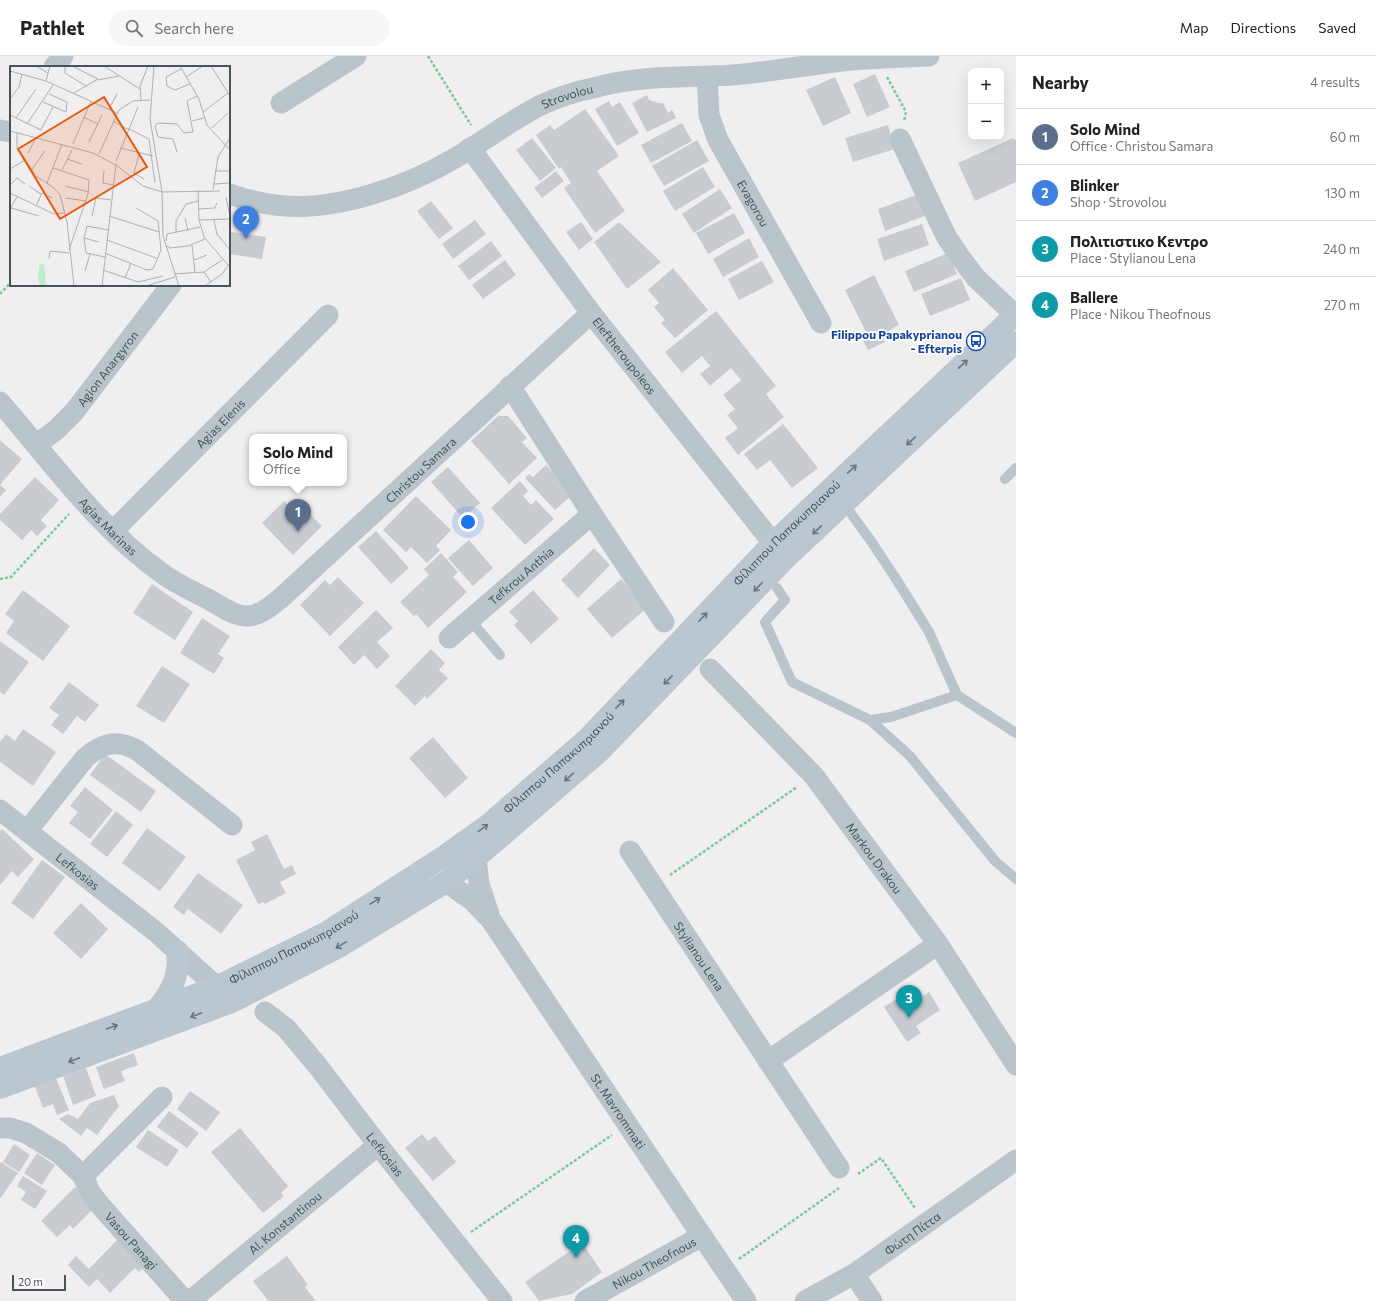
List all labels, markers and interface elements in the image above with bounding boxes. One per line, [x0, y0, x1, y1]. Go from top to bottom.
search box [109, 10, 389, 46]
text: Pathlet [20, 16, 85, 39]
icon: search [123, 17, 145, 39]
text: Search here [155, 19, 234, 37]
text: Map [1180, 19, 1209, 36]
text: Directions [1231, 19, 1296, 36]
text: Saved [1318, 19, 1356, 36]
inset map [10, 66, 230, 286]
map controls [968, 68, 1004, 140]
button: + [968, 68, 1004, 104]
text: Nearby [1032, 72, 1089, 93]
text: 4 results [1310, 74, 1360, 90]
street label: Strovolou [539, 81, 594, 111]
button: − [968, 104, 1004, 140]
text: Solo Mind [1070, 120, 1140, 138]
text: 1 [1042, 129, 1048, 145]
text: 60 m [1330, 129, 1360, 145]
text: Office · Christou Samara [1070, 138, 1213, 154]
text: Blinker [1070, 176, 1119, 194]
street label: Evagorou [735, 177, 772, 229]
text: 2 [1041, 185, 1049, 201]
text: 130 m [1325, 185, 1360, 201]
text: Shop · Strovolou [1070, 194, 1166, 210]
pin: 2 [233, 206, 259, 239]
text: Πολιτιστικο Κεντρο [1070, 232, 1208, 250]
text: 3 [1041, 241, 1049, 257]
text: 240 m [1323, 241, 1360, 257]
text: Place · Stylianou Lena [1070, 250, 1196, 266]
text: Ballere [1070, 288, 1118, 306]
text: 4 [1041, 297, 1049, 313]
text: 270 m [1324, 297, 1360, 313]
text: Place · Nikou Theofnous [1070, 306, 1211, 322]
street label: Eleftheroupoleos [590, 314, 659, 397]
place label: Filippou Papakyprianou - Efterpis [831, 327, 962, 355]
street label: Agion Anargyron [74, 328, 141, 409]
bus stop icon: Filippou Papakyprianou - Efterpis [965, 330, 987, 352]
one-way arrow [958, 359, 968, 368]
street label: Agias Elenis [193, 396, 248, 451]
popup [249, 434, 347, 486]
street label: Christou Samara [382, 434, 459, 505]
one-way arrow [906, 436, 916, 445]
text: Solo Mind [263, 443, 333, 461]
text: Office [263, 461, 300, 477]
one-way arrow [847, 464, 857, 473]
street label: Φίλιππου Παπακυπριανού [730, 477, 843, 588]
street label: Agias Marinas [77, 495, 140, 558]
pin: 1 [285, 499, 311, 532]
your location [458, 512, 478, 532]
one-way arrow [812, 525, 822, 534]
street label: Tefkrou Anthia [485, 544, 556, 608]
one-way arrow [754, 582, 763, 592]
one-way arrow [698, 612, 707, 622]
one-way arrow [663, 675, 673, 685]
one-way arrow [616, 699, 625, 709]
street label: Φίλιππου Παπακυπριανού [500, 709, 616, 816]
one-way arrow [564, 773, 574, 782]
street label: Markou Drakou [844, 820, 905, 896]
one-way arrow [477, 824, 488, 832]
street label: Lefkosias [53, 850, 103, 892]
one-way arrow [369, 897, 380, 905]
street label: Φίλιππου Παπακυπριανού [226, 907, 361, 987]
street label: Stylianou Lena [672, 919, 727, 993]
one-way arrow [335, 942, 347, 950]
pin: 3 [896, 985, 922, 1018]
one-way arrow [190, 1012, 202, 1020]
one-way arrow [105, 1022, 117, 1030]
one-way arrow [68, 1057, 80, 1065]
street label: St. Mavrommati [588, 1071, 649, 1151]
street label: Lefkosias [364, 1130, 407, 1179]
street label: Al. Konstantinou [245, 1188, 324, 1257]
street label: Vasou Panagi [102, 1209, 161, 1272]
street label: Φώτη Πίττα [881, 1209, 943, 1258]
pin: 4 [563, 1225, 589, 1258]
street label: Nikou Theofnous [610, 1234, 698, 1291]
scale bar [12, 1273, 66, 1292]
text: 20 m [18, 1275, 43, 1288]

